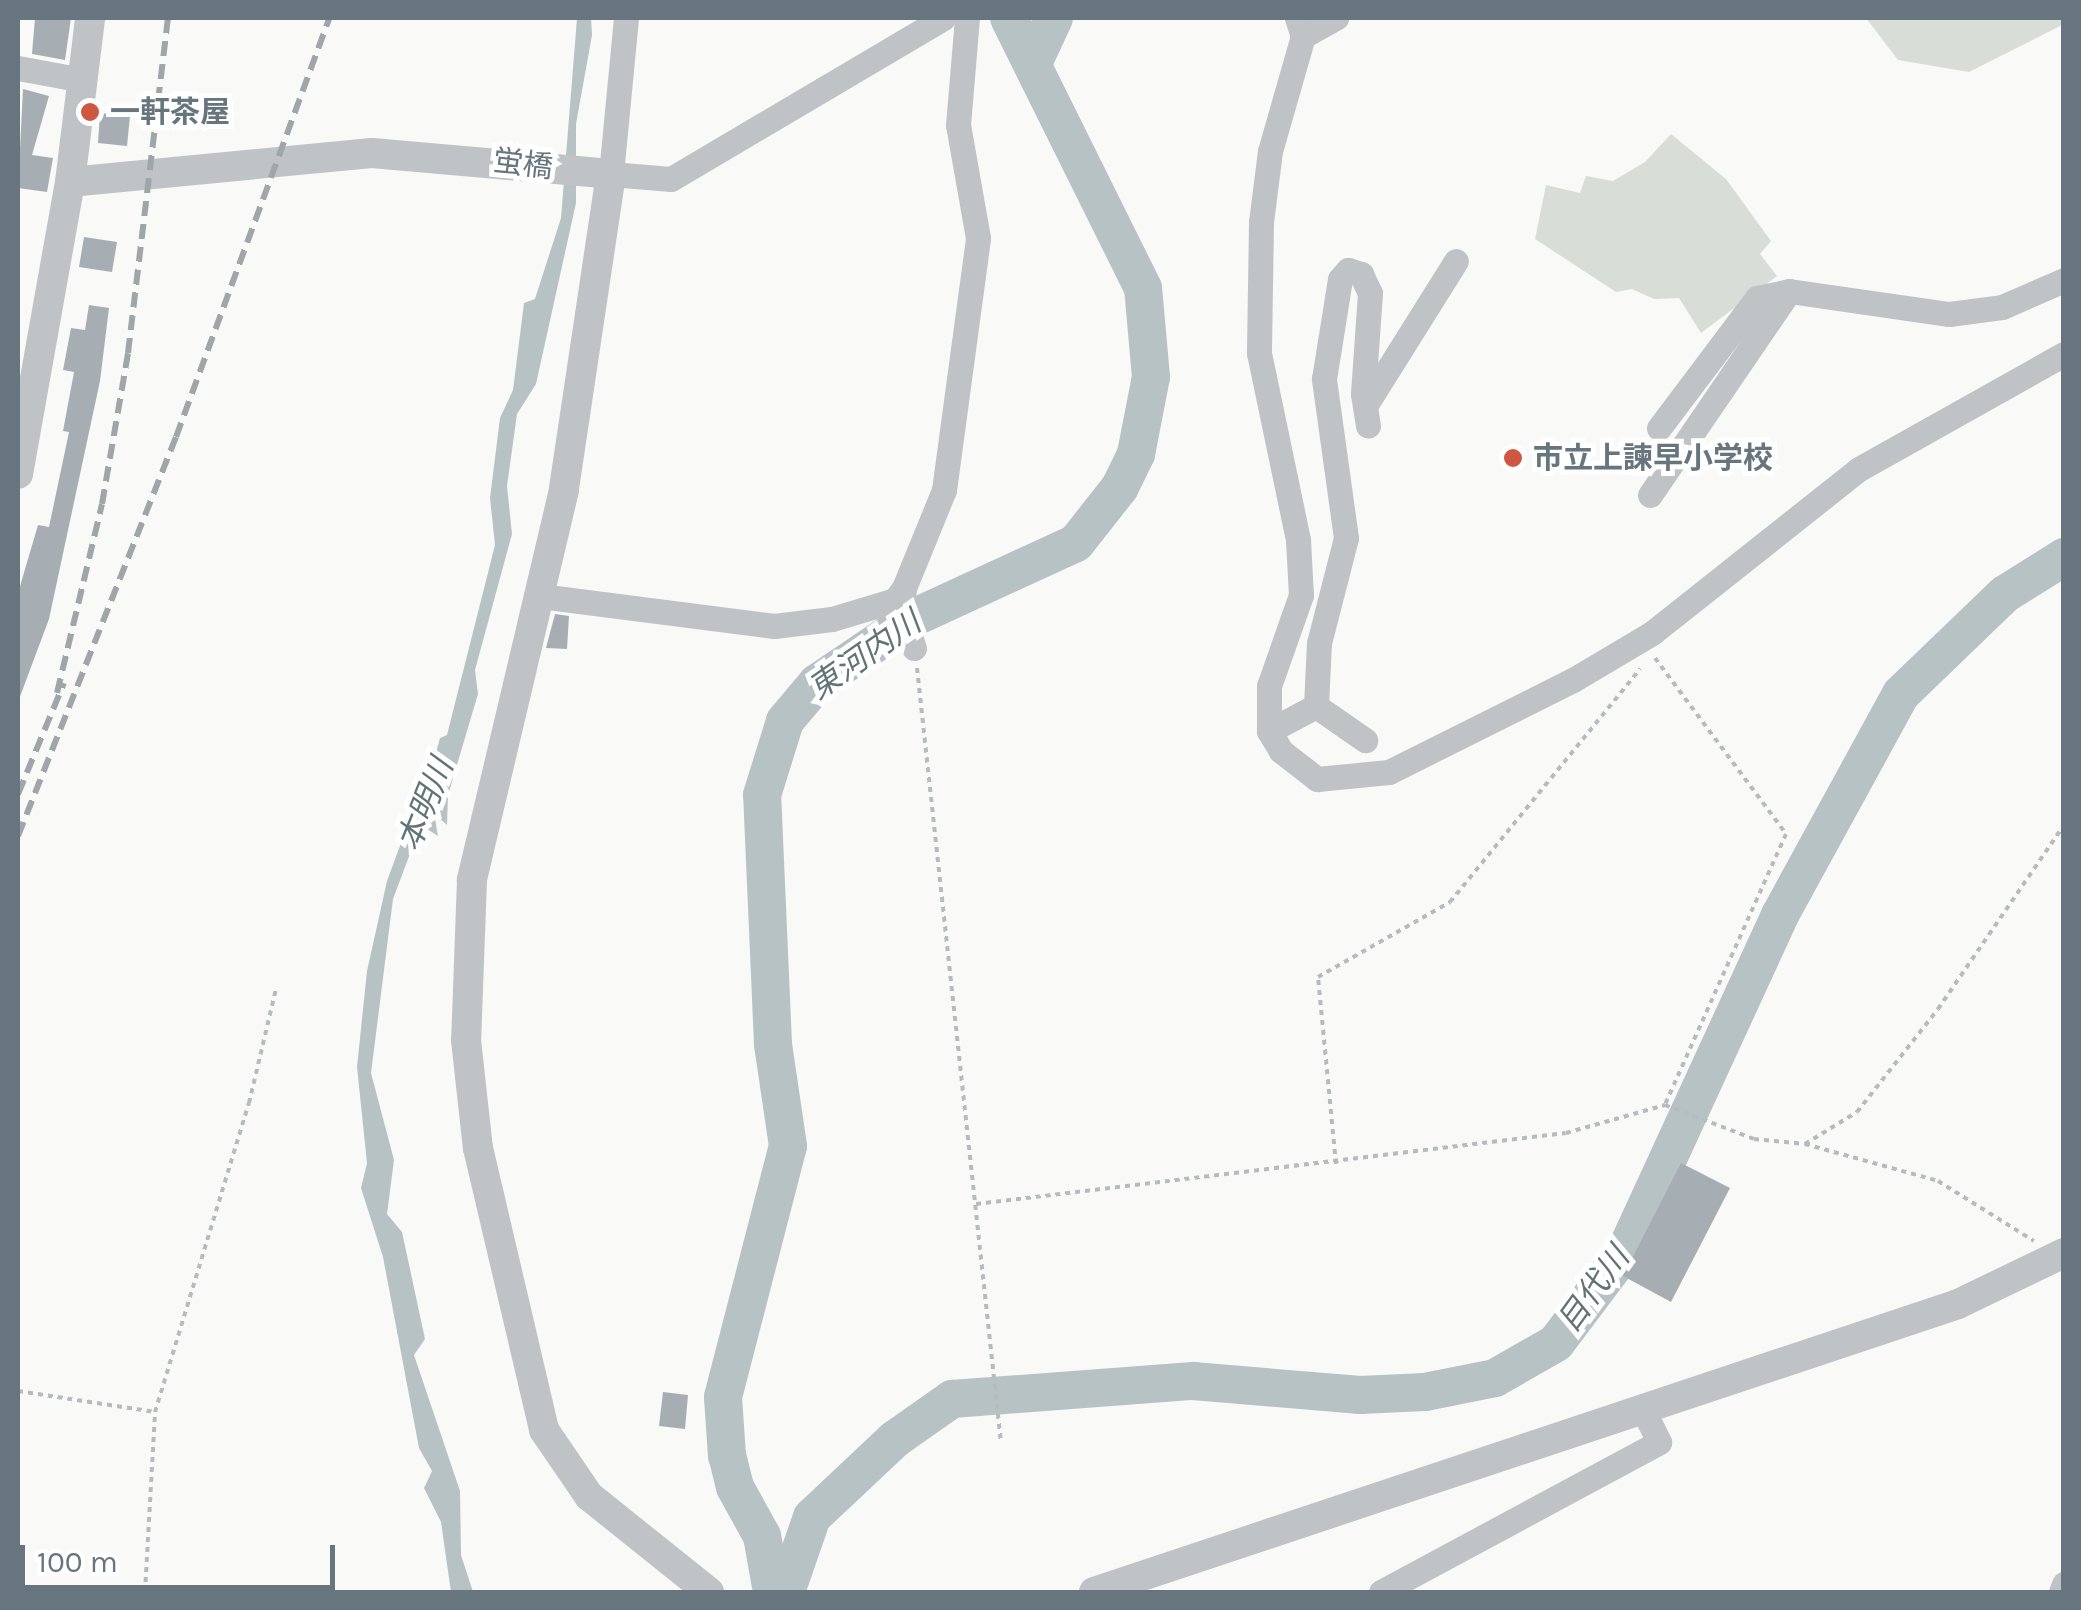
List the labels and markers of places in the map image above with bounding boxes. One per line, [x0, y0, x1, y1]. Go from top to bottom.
place label: 一軒茶屋 [110, 94, 230, 130]
marker: 一軒茶屋 [79, 101, 101, 123]
place label: 市立上諫早小学校 [1533, 440, 1773, 476]
marker: 市立上諫早小学校 [1502, 447, 1524, 469]

